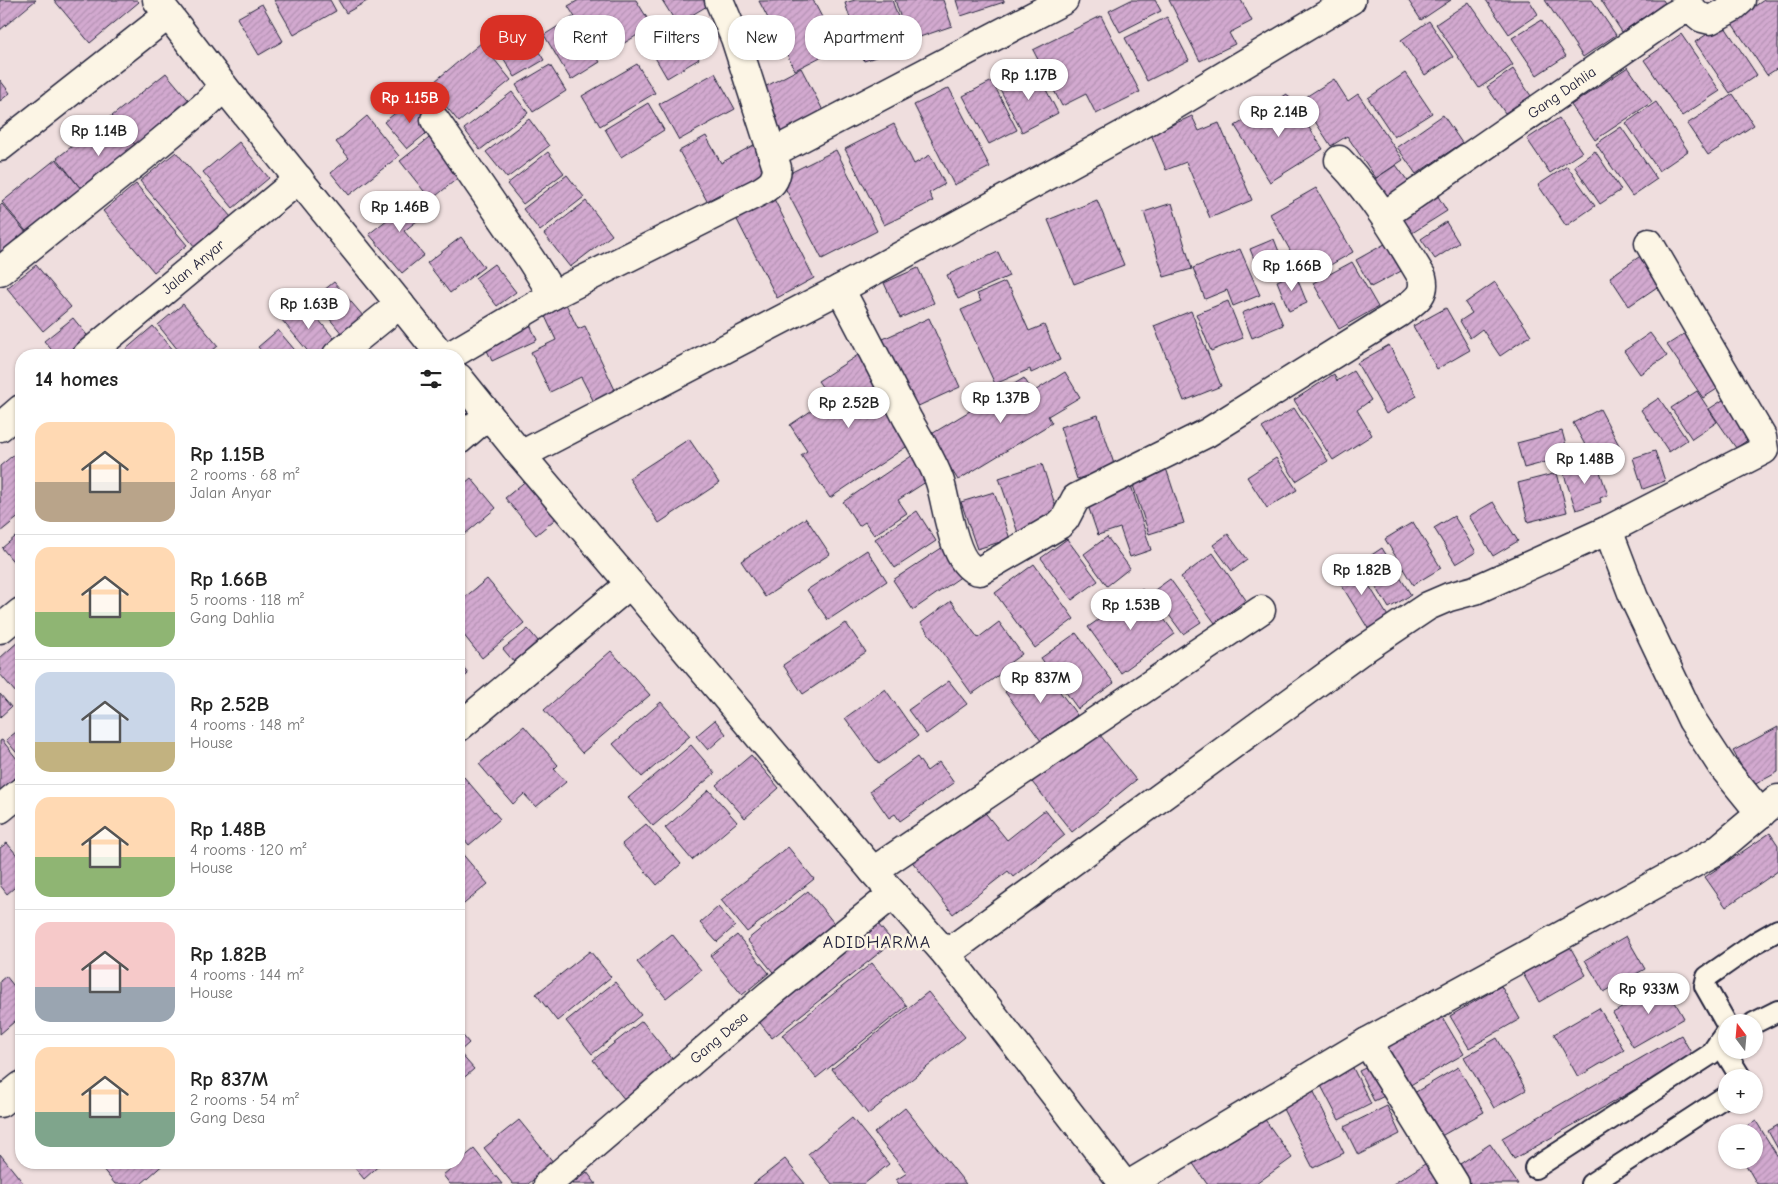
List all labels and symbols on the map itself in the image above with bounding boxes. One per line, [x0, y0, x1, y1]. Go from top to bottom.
pin: Rp 1.17B [977, 58, 1081, 101]
street label: Gang Dahlia [1524, 62, 1599, 123]
pin: Rp 1.15B [358, 82, 462, 124]
pin: Rp 2.14B [1227, 96, 1331, 138]
pin: Rp 1.14B [47, 114, 151, 157]
pin: Rp 1.46B [348, 190, 452, 233]
street label: Jalan Anyar [158, 236, 228, 298]
pin: Rp 1.66B [1240, 250, 1344, 292]
pin: Rp 1.63B [257, 288, 361, 330]
pin: Rp 1.37B [949, 382, 1053, 424]
pin: Rp 2.52B [797, 386, 901, 429]
pin: Rp 1.48B [1533, 442, 1637, 485]
pin: Rp 1.82B [1310, 554, 1414, 596]
pin: Rp 1.53B [1079, 588, 1183, 631]
pin: Rp 837M [995, 662, 1087, 704]
district label: ADIDHARMA [823, 932, 931, 953]
pin: Rp 933M [1603, 972, 1695, 1015]
street label: Gang Desa [686, 1008, 752, 1068]
north arrow [1718, 1014, 1762, 1059]

